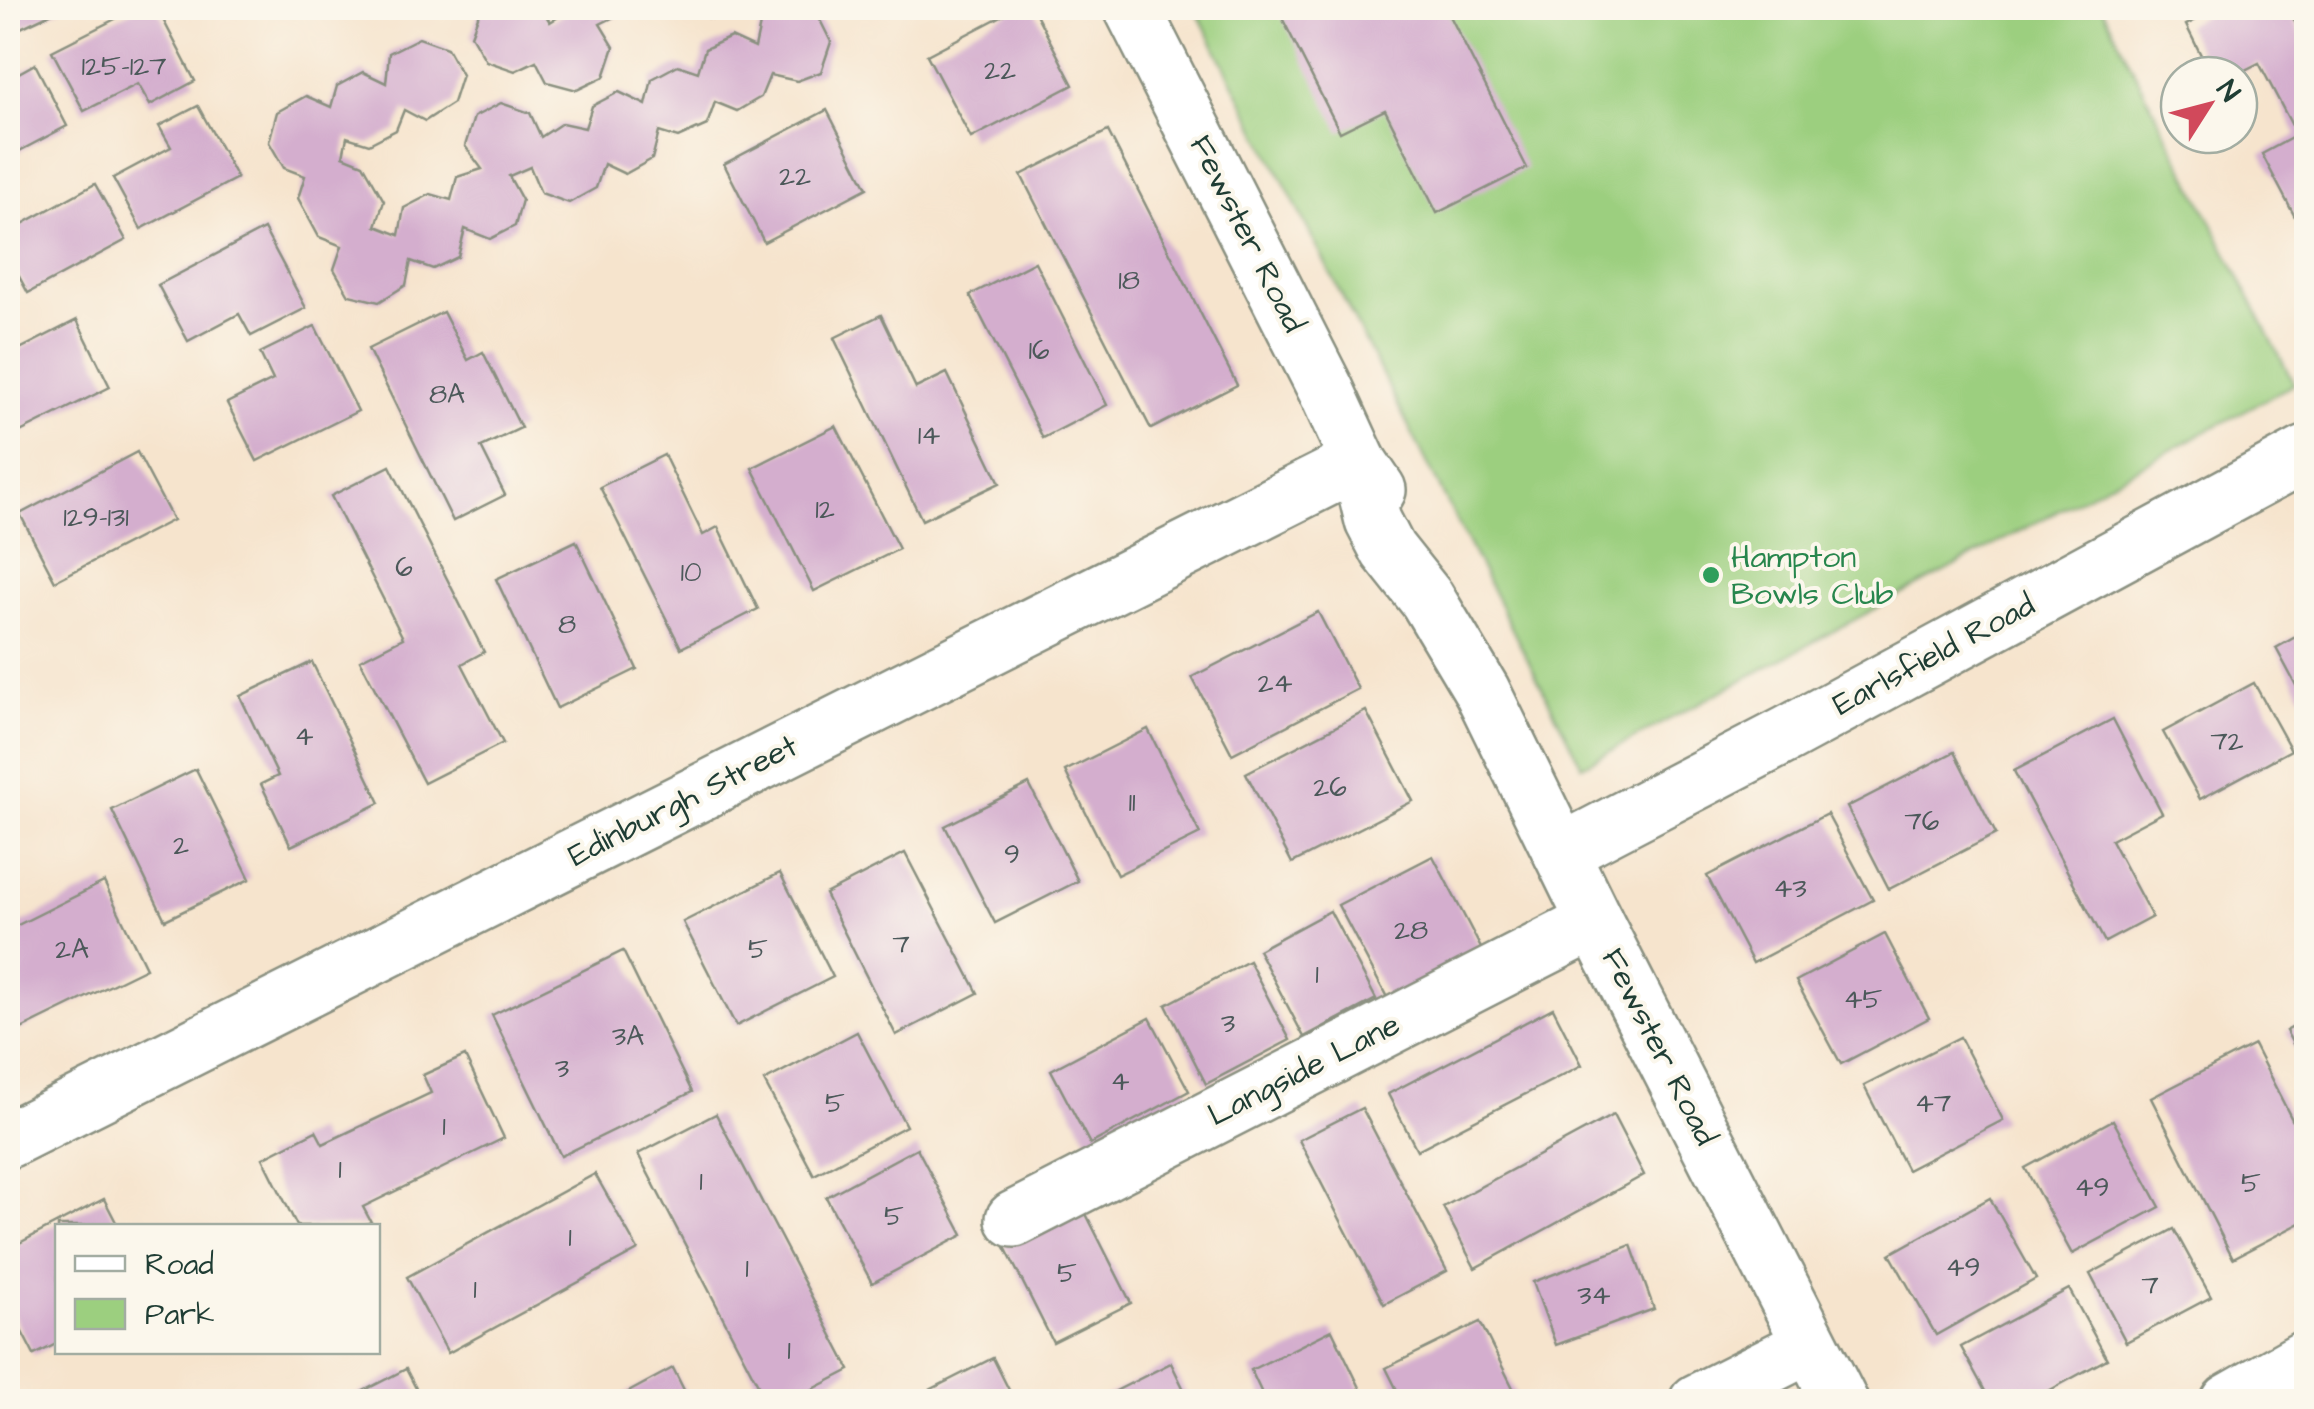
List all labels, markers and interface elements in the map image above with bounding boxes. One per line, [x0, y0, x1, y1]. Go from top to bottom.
house number: 125-127 [82, 47, 166, 86]
house number: 22 [984, 51, 1016, 90]
north arrow [2159, 55, 2259, 155]
text: N [2207, 73, 2249, 110]
street label: Fewster Road [1178, 128, 1316, 340]
house number: 22 [779, 157, 811, 196]
house number: 18 [1118, 261, 1140, 300]
house number: 16 [1028, 331, 1050, 370]
house number: 8A [429, 375, 465, 414]
house number: 14 [918, 416, 940, 455]
house number: 12 [815, 490, 835, 529]
house number: 129-131 [63, 498, 129, 537]
place label: Hampton Bowls Club [1731, 535, 1893, 617]
house number: 6 [395, 548, 413, 587]
house number: 10 [680, 553, 702, 592]
marker: Hampton Bowls Club [1700, 564, 1722, 586]
street label: Earlsfield Road [1825, 583, 2043, 727]
house number: 8 [558, 605, 576, 644]
house number: 24 [1257, 664, 1293, 703]
house number: 4 [294, 717, 314, 756]
house number: 72 [2210, 722, 2244, 761]
street label: Edinburgh Street [561, 724, 806, 878]
house number: 26 [1313, 768, 1347, 807]
house number: 11 [1128, 783, 1136, 822]
house number: 76 [1905, 802, 1939, 841]
house number: 2 [173, 826, 189, 865]
house number: 9 [1004, 835, 1020, 874]
house number: 43 [1773, 869, 1807, 908]
house number: 28 [1394, 911, 1428, 950]
house number: 7 [892, 925, 910, 964]
house number: 2A [55, 930, 89, 969]
house number: 5 [748, 930, 768, 969]
street label: Fewster Road [1590, 941, 1728, 1153]
house number: 1 [1315, 955, 1319, 994]
house number: 45 [1844, 980, 1883, 1019]
street label: Langside Lane [1200, 1002, 1408, 1138]
house number: 3 [1221, 1004, 1235, 1043]
house number: 3A [612, 1017, 644, 1056]
house number: 3 [555, 1049, 569, 1088]
house number: 4 [1110, 1062, 1130, 1101]
house number: 5 [825, 1084, 845, 1123]
house number: 47 [1915, 1084, 1951, 1123]
house number: 1 [442, 1107, 446, 1146]
house number: 1 [338, 1150, 342, 1189]
house number: 1 [699, 1162, 703, 1201]
house number: 5 [2241, 1164, 2261, 1203]
house number: 49 [2075, 1168, 2110, 1207]
house number: 5 [884, 1197, 904, 1236]
house number: 1 [568, 1218, 572, 1257]
legend [55, 1224, 380, 1354]
text: Road [145, 1244, 214, 1286]
house number: 49 [1946, 1248, 1981, 1287]
house number: 1 [745, 1249, 749, 1288]
house number: 5 [1057, 1254, 1077, 1293]
house number: 7 [2141, 1266, 2159, 1305]
house number: 1 [473, 1270, 477, 1309]
house number: 34 [1577, 1276, 1611, 1315]
text: Park [145, 1294, 214, 1336]
house number: 1 [787, 1331, 791, 1370]

